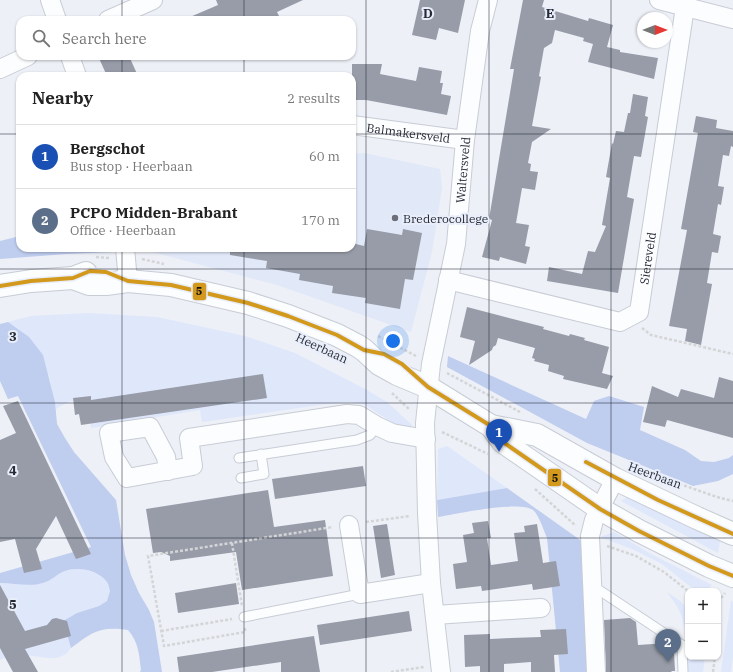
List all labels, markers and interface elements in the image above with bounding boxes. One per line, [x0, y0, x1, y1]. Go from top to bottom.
text: D [423, 5, 433, 22]
text: E [546, 5, 554, 22]
north arrow [637, 12, 673, 48]
search box [16, 16, 356, 60]
icon: search [30, 27, 52, 49]
text: Search here [62, 29, 147, 48]
text: Nearby [32, 87, 93, 109]
text: 2 results [287, 90, 340, 107]
street label: Balmakersveld [366, 120, 451, 145]
street label: Waltersveld [452, 136, 473, 204]
text: Bergschot [70, 139, 145, 158]
text: 1 [41, 148, 49, 165]
text: 60 m [309, 148, 340, 165]
text: Bus stop · Heerbaan [70, 158, 193, 175]
text: PCPO Midden-Brabant [70, 203, 237, 222]
place label: Brederocollege [403, 211, 488, 226]
text: 2 [41, 212, 49, 229]
text: 170 m [301, 212, 340, 229]
marker: Brederocollege [390, 213, 400, 223]
text: Office · Heerbaan [70, 222, 176, 239]
street label: Siereveld [636, 231, 658, 285]
line badge: 5 [192, 282, 207, 301]
text: 5 [196, 284, 202, 298]
text: 3 [9, 328, 17, 345]
street label: Heerbaan [294, 329, 351, 367]
your location [383, 331, 403, 351]
pin: 1 [486, 419, 512, 452]
street label: Heerbaan [626, 458, 684, 492]
text: 4 [9, 462, 17, 479]
line badge: 5 [547, 468, 562, 487]
text: 5 [552, 471, 558, 485]
map controls [685, 588, 721, 660]
button: + [685, 588, 721, 624]
text: 5 [9, 596, 17, 613]
button: − [685, 624, 721, 660]
pin: 2 [655, 629, 681, 662]

